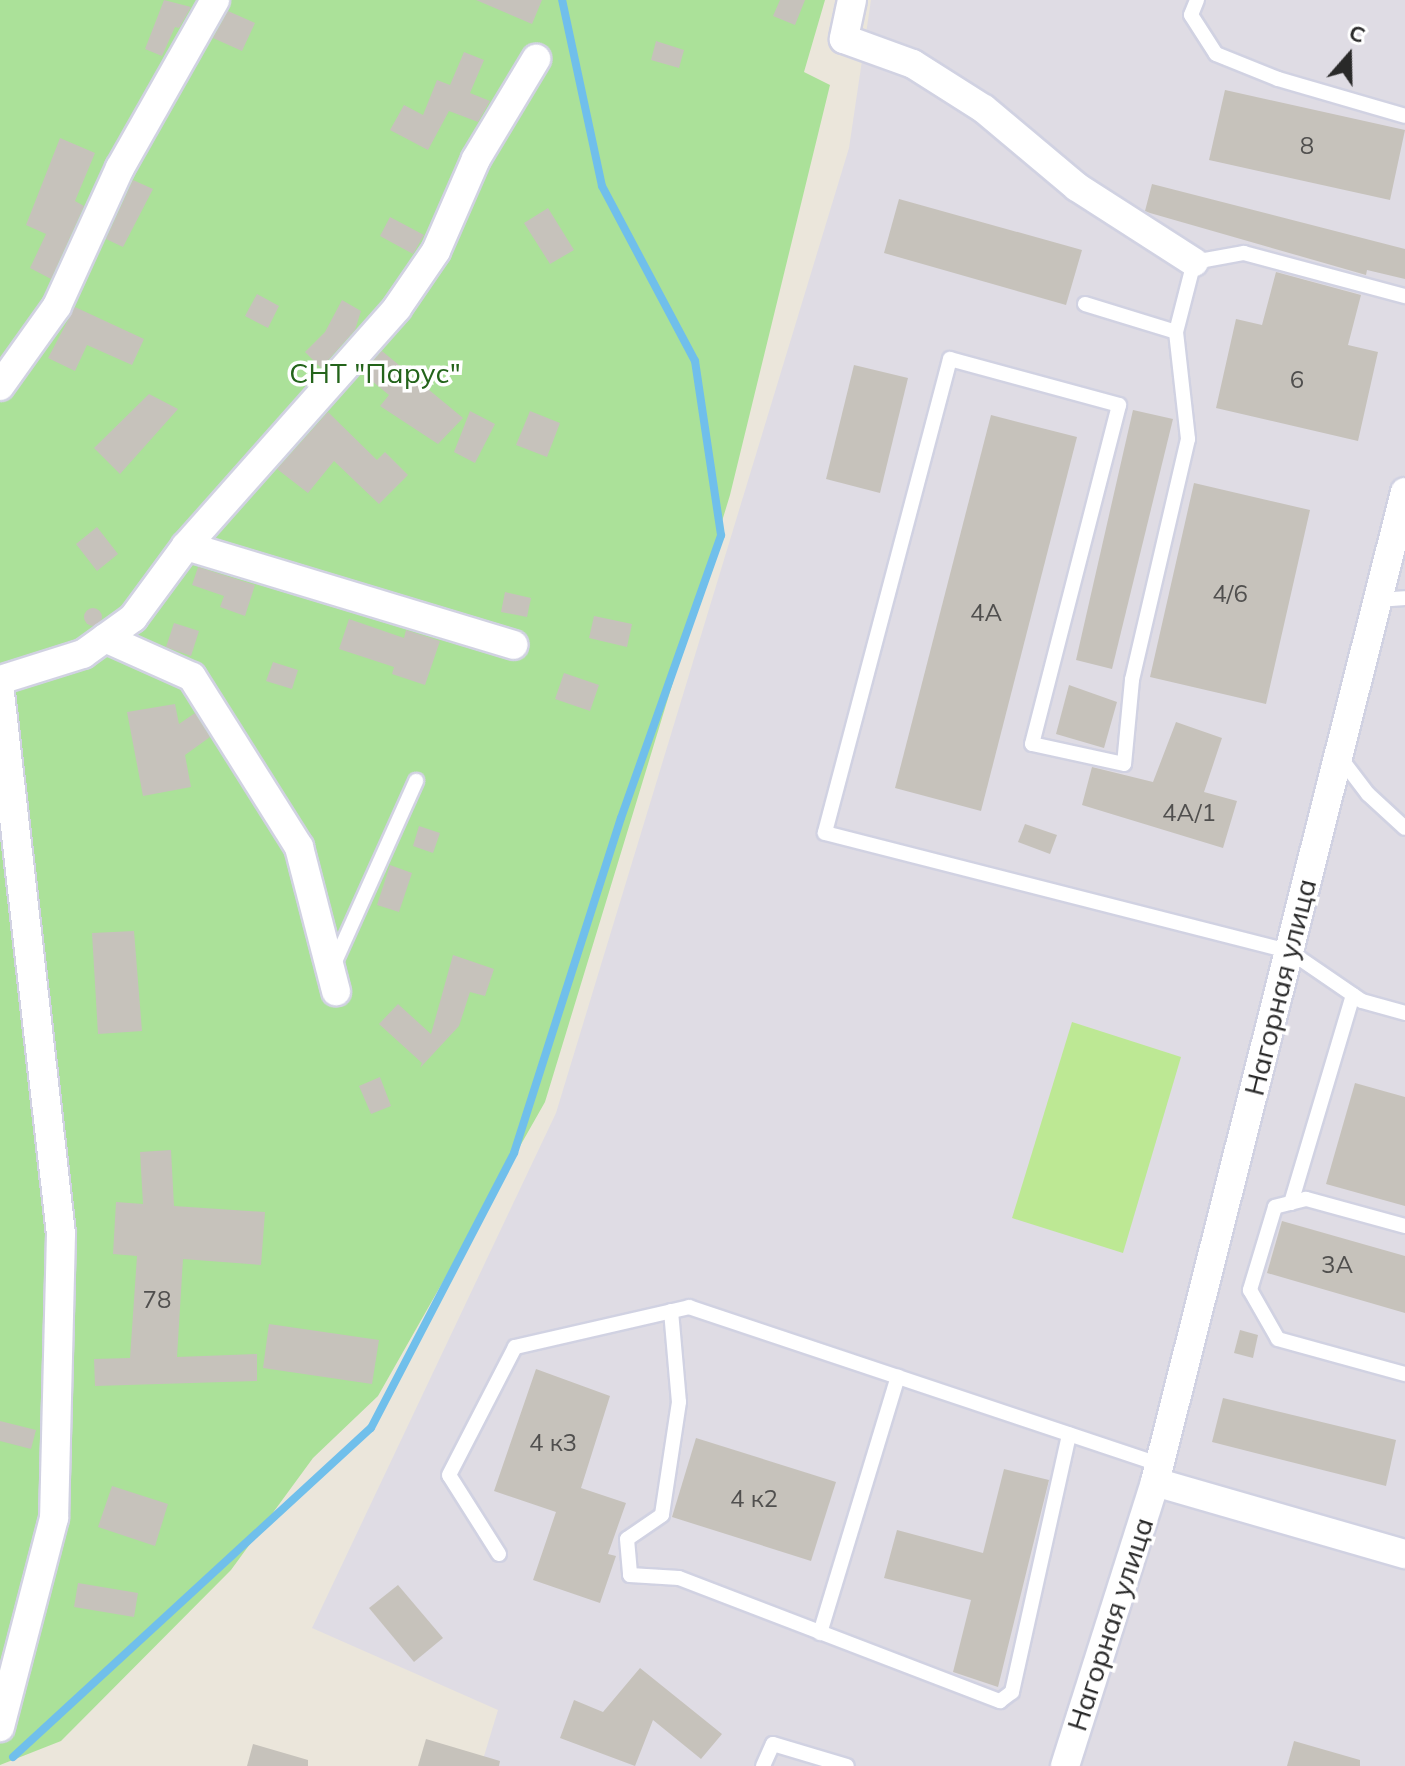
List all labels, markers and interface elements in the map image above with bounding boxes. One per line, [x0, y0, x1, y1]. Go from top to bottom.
north arrow [1309, 16, 1389, 96]
text: С [1345, 18, 1369, 49]
house number: 8 [1300, 132, 1314, 160]
park label: СНТ "Парус" [289, 356, 461, 390]
house number: 6 [1290, 366, 1304, 394]
house number: 4/6 [1212, 580, 1248, 608]
house number: 4А [970, 599, 1002, 627]
house number: 4А/1 [1162, 799, 1216, 827]
street label: Нагорная улица [1237, 875, 1323, 1099]
house number: 3А [1321, 1251, 1353, 1279]
house number: 78 [143, 1286, 171, 1314]
house number: 4 к3 [529, 1429, 577, 1457]
house number: 4 к2 [730, 1485, 778, 1513]
street label: Нагорная улица [1060, 1513, 1160, 1735]

